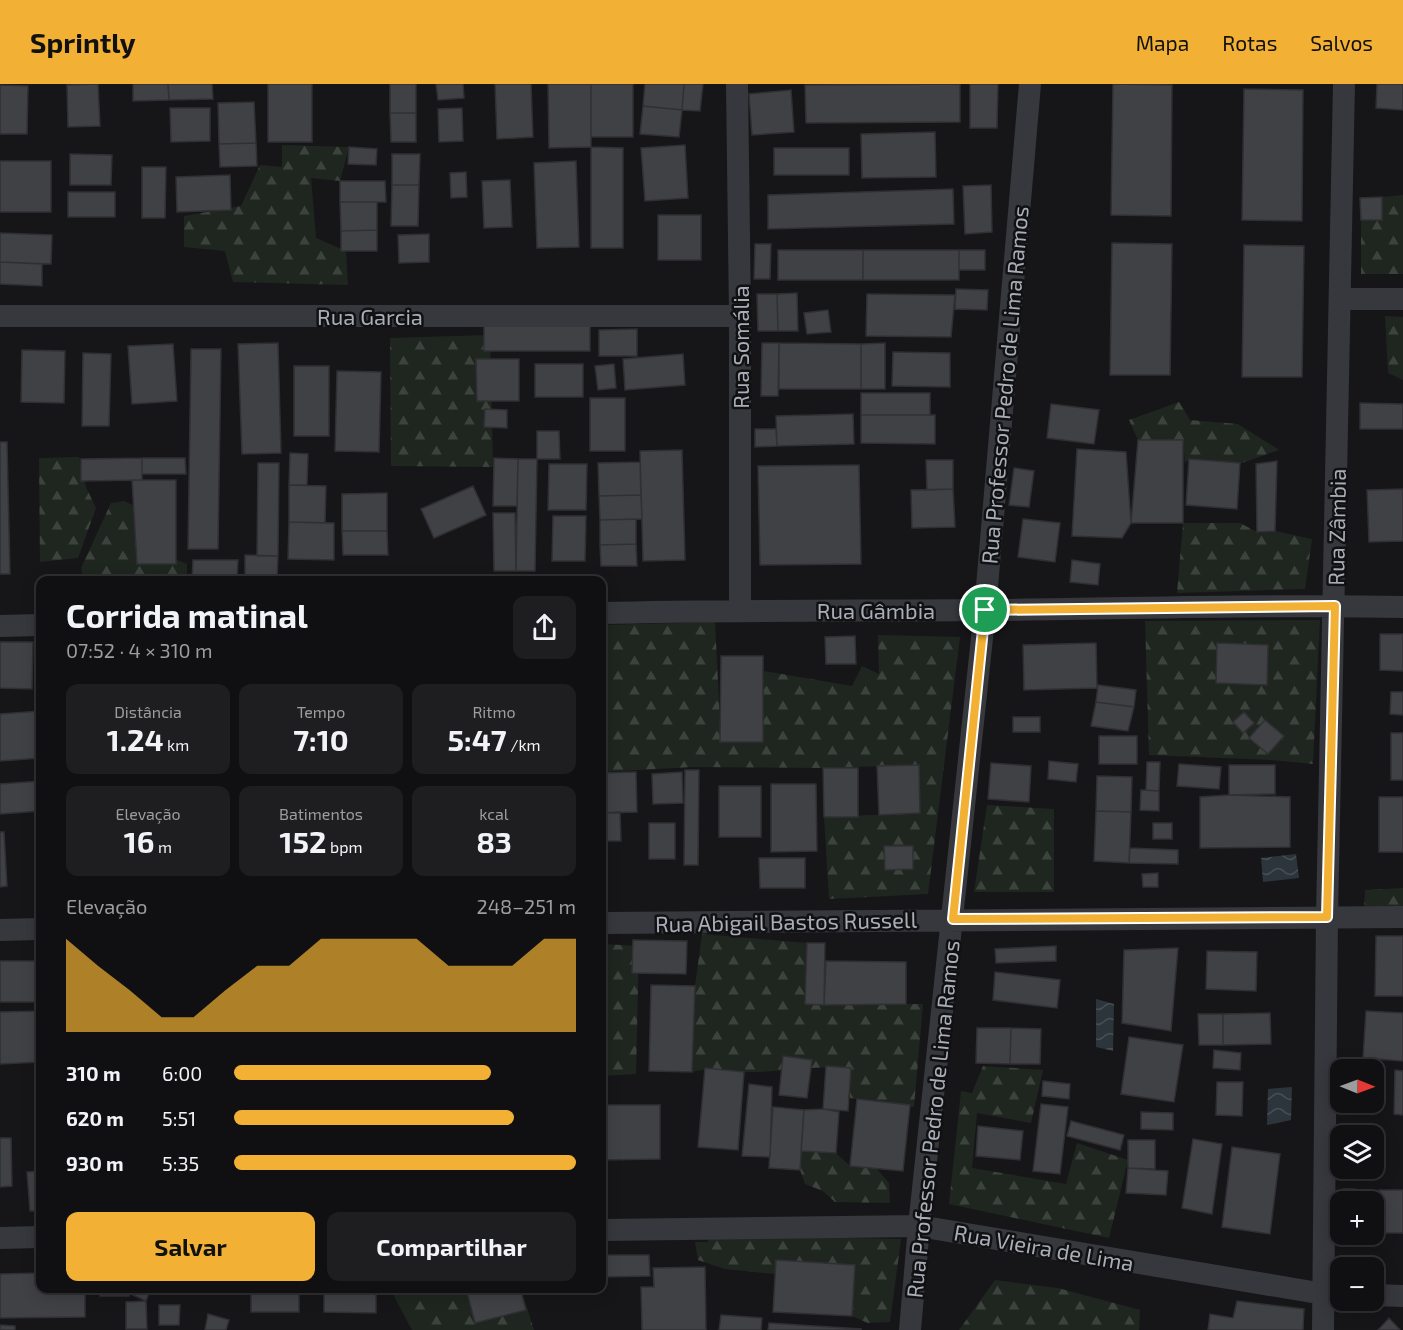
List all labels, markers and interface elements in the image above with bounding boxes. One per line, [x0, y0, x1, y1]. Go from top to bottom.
text: Sprintly [30, 25, 136, 59]
text: Mapa [1136, 30, 1189, 55]
text: Rotas [1222, 30, 1277, 55]
text: Salvos [1310, 30, 1373, 55]
street label: Rua Professor Pedro de Lima Ramos [975, 205, 1033, 565]
street label: Rua Somália [727, 285, 753, 409]
street label: Rua Garcia [317, 303, 423, 329]
street label: Rua Zâmbia [1322, 468, 1350, 586]
pin [959, 584, 1010, 635]
icon: arrive [968, 593, 1001, 626]
text: Corrida matinal [66, 595, 308, 635]
button: share [513, 596, 576, 659]
street label: Rua Gâmbia [817, 597, 935, 623]
text: 07:52 · 4 × 310 m [66, 638, 213, 662]
text: Distância [114, 702, 182, 721]
text: Tempo [297, 702, 345, 721]
text: Ritmo [472, 702, 516, 721]
text: 1.24 [107, 721, 164, 757]
text: 7:10 [293, 721, 349, 757]
text: 5:47 [447, 721, 507, 757]
text: km [164, 735, 189, 754]
text: /km [507, 735, 541, 754]
text: Elevação [115, 804, 181, 823]
text: Batimentos [279, 804, 363, 823]
text: kcal [479, 804, 509, 823]
text: 16 [124, 823, 155, 859]
text: 152 [280, 823, 326, 859]
text: 83 [476, 823, 512, 859]
text: m [155, 837, 172, 856]
text: bpm [326, 837, 362, 856]
text: Elevação [66, 894, 147, 918]
text: 248–251 m [477, 894, 576, 918]
street label: Rua Abigail Bastos Russell [655, 906, 918, 936]
street label: Rua Professor Pedro de Lima Ramos [900, 939, 964, 1299]
north arrow [1330, 1059, 1384, 1113]
map controls [1330, 1059, 1384, 1311]
text: 310 m [66, 1061, 121, 1085]
text: 6:00 [162, 1061, 202, 1085]
text: 620 m [66, 1106, 124, 1130]
text: 5:51 [162, 1106, 196, 1130]
button: layers [1330, 1125, 1384, 1179]
text: 930 m [66, 1151, 124, 1175]
text: 5:35 [162, 1151, 199, 1175]
button: + [1330, 1191, 1384, 1245]
button: Salvar [66, 1212, 315, 1281]
button: Compartilhar [327, 1212, 576, 1281]
street label: Rua Vieira de Lima [952, 1218, 1136, 1276]
button: − [1330, 1257, 1384, 1311]

